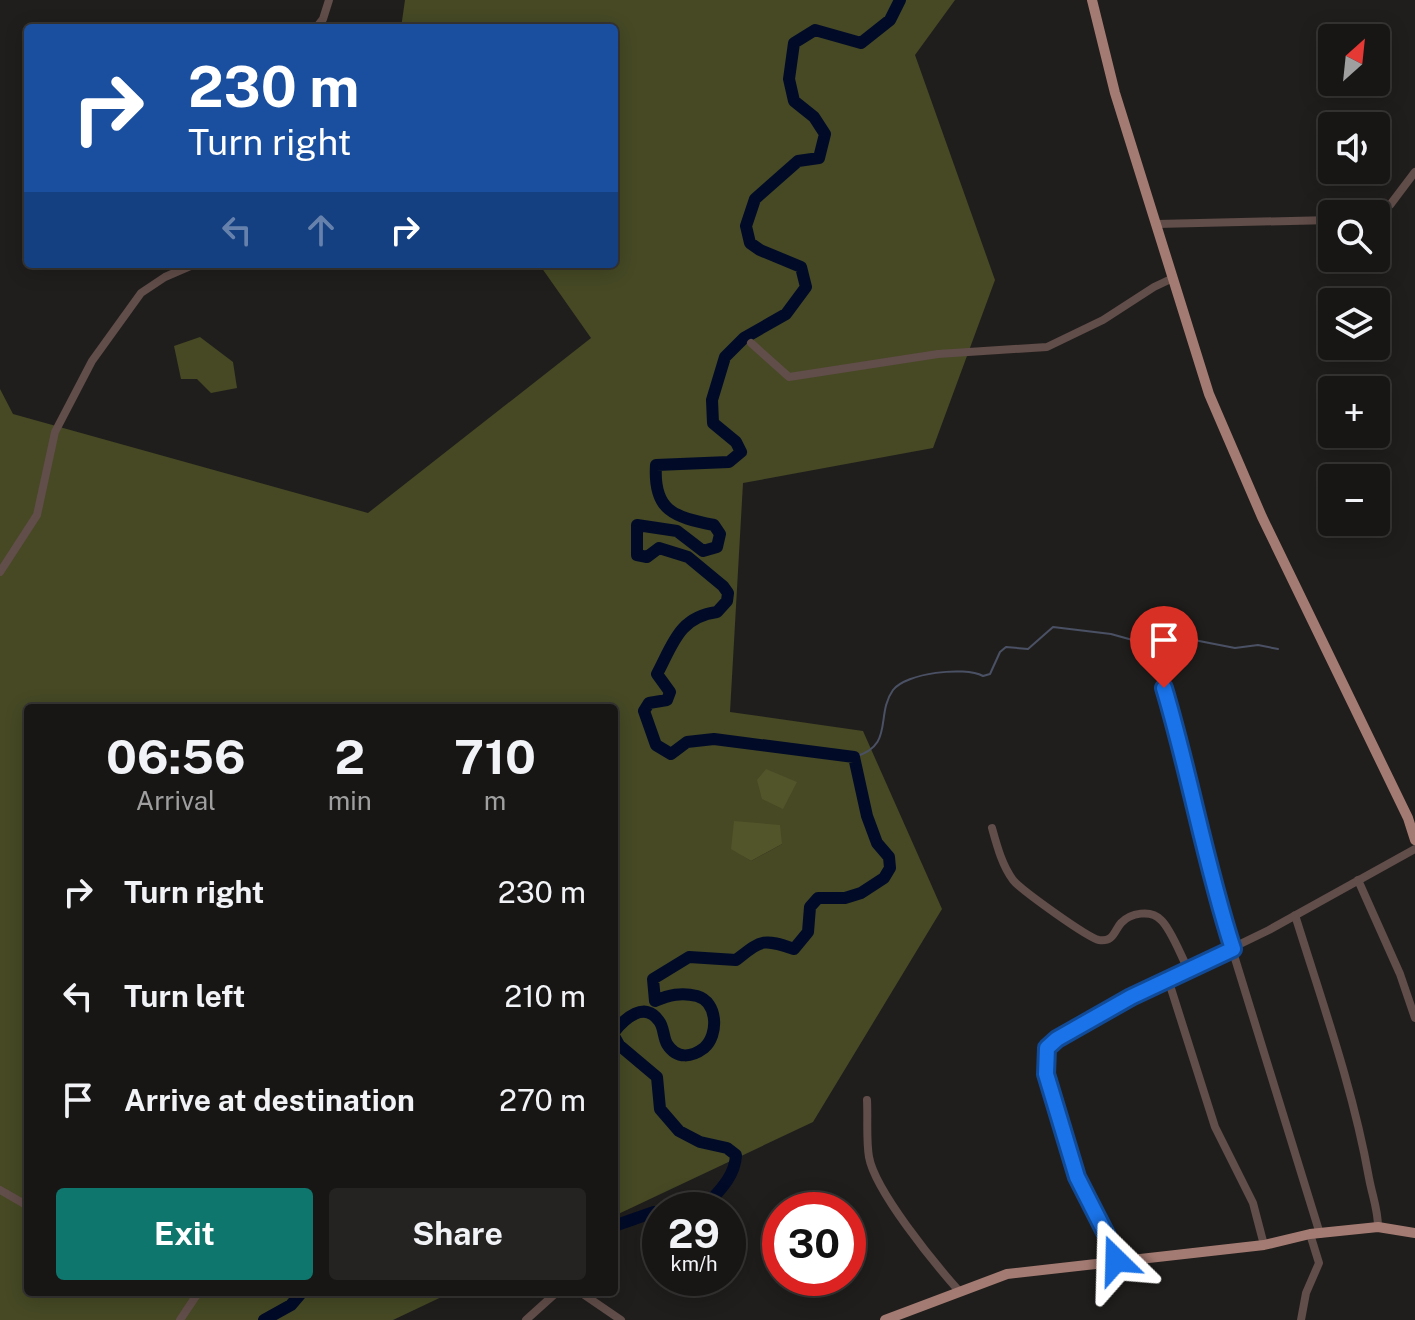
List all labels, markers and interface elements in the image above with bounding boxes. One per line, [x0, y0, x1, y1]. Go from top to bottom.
north arrow [1318, 24, 1390, 96]
map controls [1318, 24, 1390, 536]
text: 230 m [188, 54, 360, 120]
icon: right [56, 56, 160, 160]
button: sound [1318, 112, 1390, 184]
text: Turn right [188, 121, 351, 163]
button: search [1318, 200, 1390, 272]
icon: left [215, 208, 259, 252]
icon: ahead [299, 208, 343, 252]
icon: right [383, 208, 427, 252]
button: layers [1318, 288, 1390, 360]
button: + [1318, 376, 1390, 448]
button: − [1318, 464, 1390, 536]
pin [1130, 606, 1198, 688]
icon: arrive [1142, 618, 1186, 662]
text: 06:56 [106, 728, 246, 785]
text: 2 [335, 728, 365, 785]
text: 710 [454, 728, 536, 785]
text: Arrival [136, 785, 216, 816]
text: min [328, 785, 372, 816]
text: m [484, 785, 506, 816]
icon: right [56, 870, 100, 914]
text: Turn right [124, 874, 264, 910]
text: 230 m [498, 874, 586, 910]
icon: left [56, 974, 100, 1018]
text: Turn left [124, 978, 245, 1014]
text: 210 m [504, 978, 586, 1014]
icon: arrive [56, 1078, 100, 1122]
text: Arrive at destination [124, 1082, 415, 1118]
text: 270 m [499, 1082, 586, 1118]
button: Exit [56, 1188, 313, 1280]
button: Share [329, 1188, 586, 1280]
speed limit sign: 30 [762, 1192, 866, 1296]
text: 29 [668, 1210, 720, 1257]
position arrow [1074, 1218, 1158, 1302]
text: km/h [670, 1252, 718, 1276]

